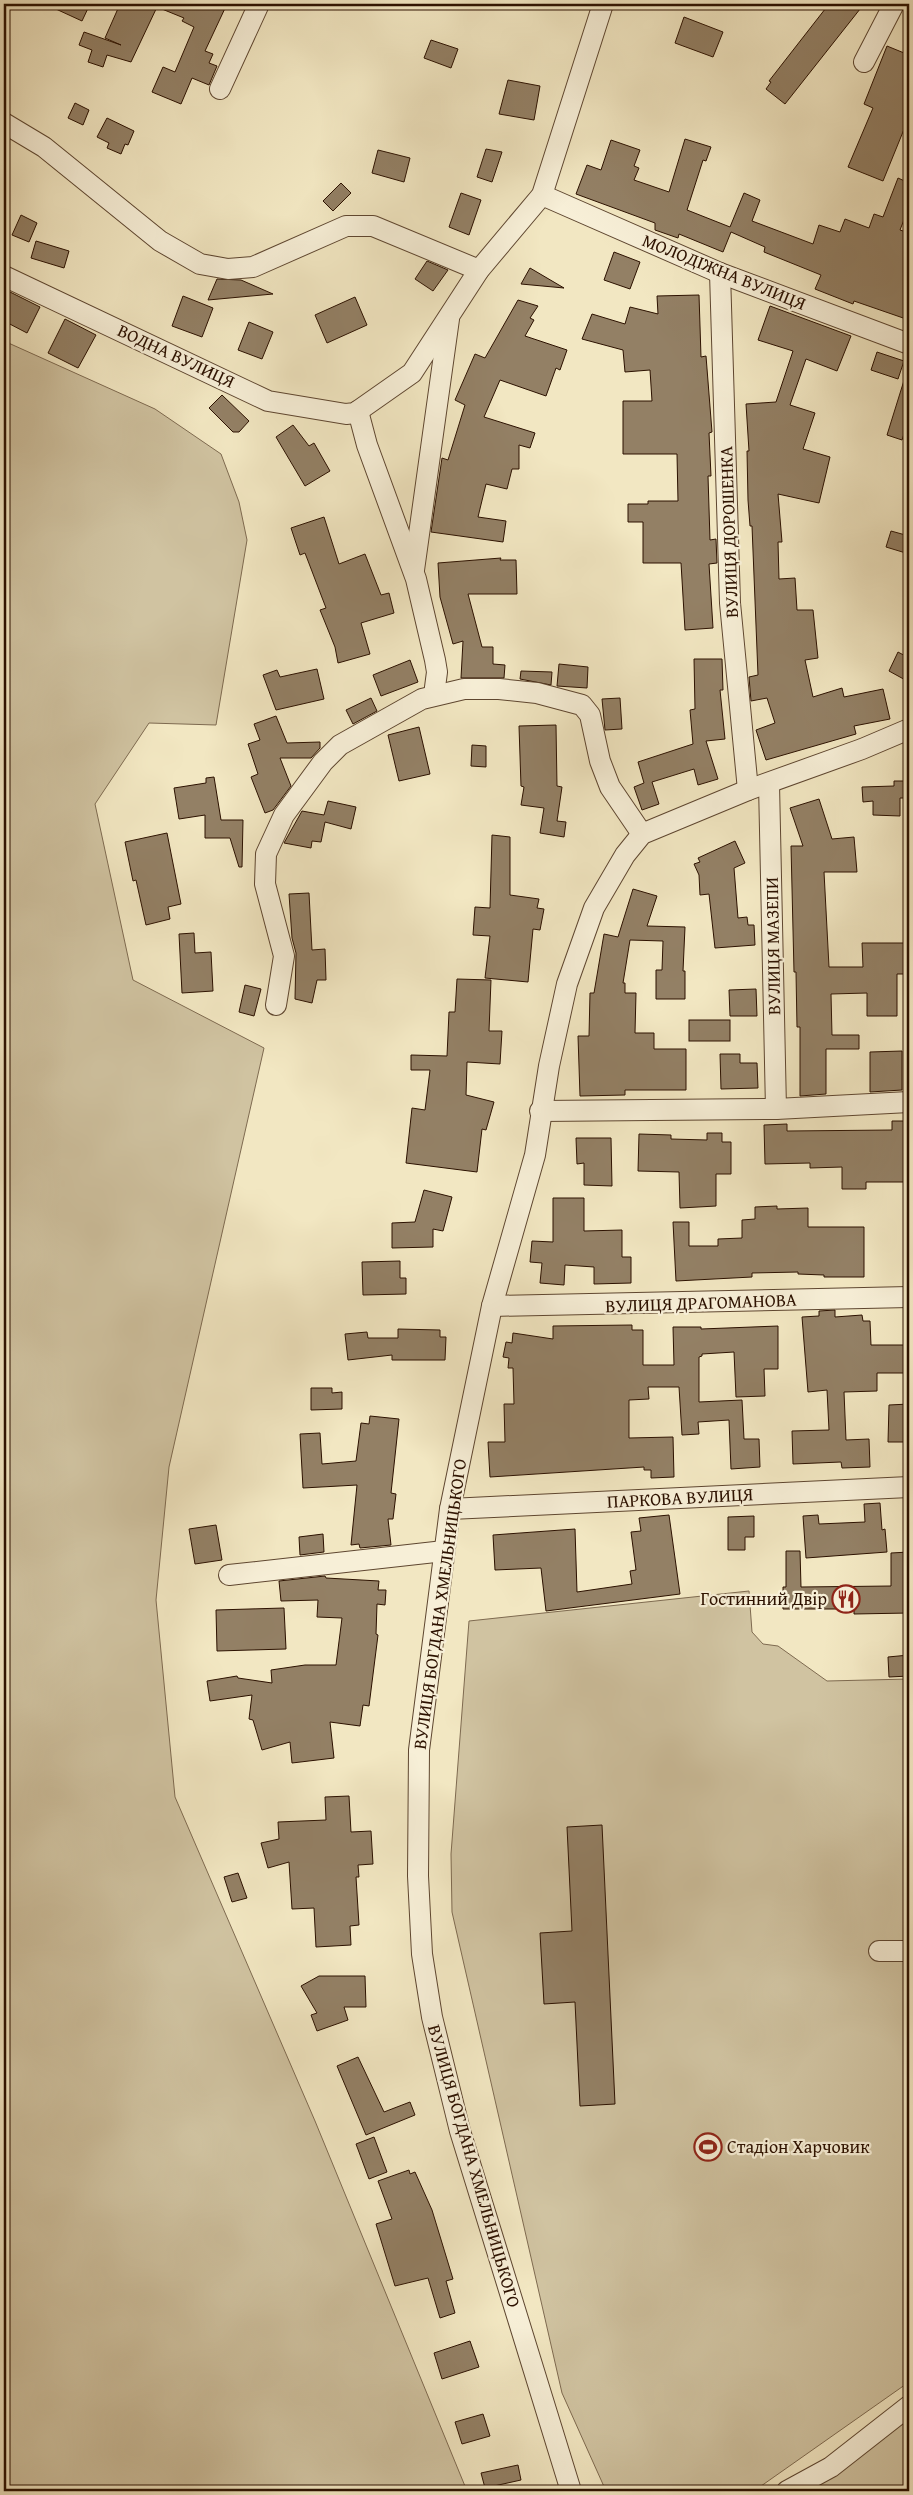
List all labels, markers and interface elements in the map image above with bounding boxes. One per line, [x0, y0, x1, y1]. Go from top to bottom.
street label: МОЛОДІЖНА ВУЛИЦЯ [638, 226, 810, 317]
street label: ВОДНА ВУЛИЦЯ [113, 317, 240, 395]
street label: ВУЛИЦЯ ДОРОШЕНКА [712, 446, 745, 618]
street label: ВУЛИЦЯ МАЗЕПИ [758, 877, 787, 1015]
street label: ВУЛИЦЯ ДРАГОМАНОВА [605, 1286, 797, 1319]
street label: ВУЛИЦЯ БОГДАНА ХМЕЛЬНИЦЬКОГО [406, 1457, 473, 1751]
street label: ПАРКОВА ВУЛИЦЯ [606, 1480, 754, 1515]
restaurant icon: Гостинний Двір [831, 1584, 861, 1614]
place label: Гостинний Двір [700, 1585, 827, 1612]
street label: ВУЛИЦЯ БОГДАНА ХМЕЛЬНИЦЬКОГО [421, 2021, 528, 2311]
sports icon: Стадіон Харчовик [693, 2132, 723, 2162]
place label: Стадіон Харчовик [727, 2133, 870, 2160]

